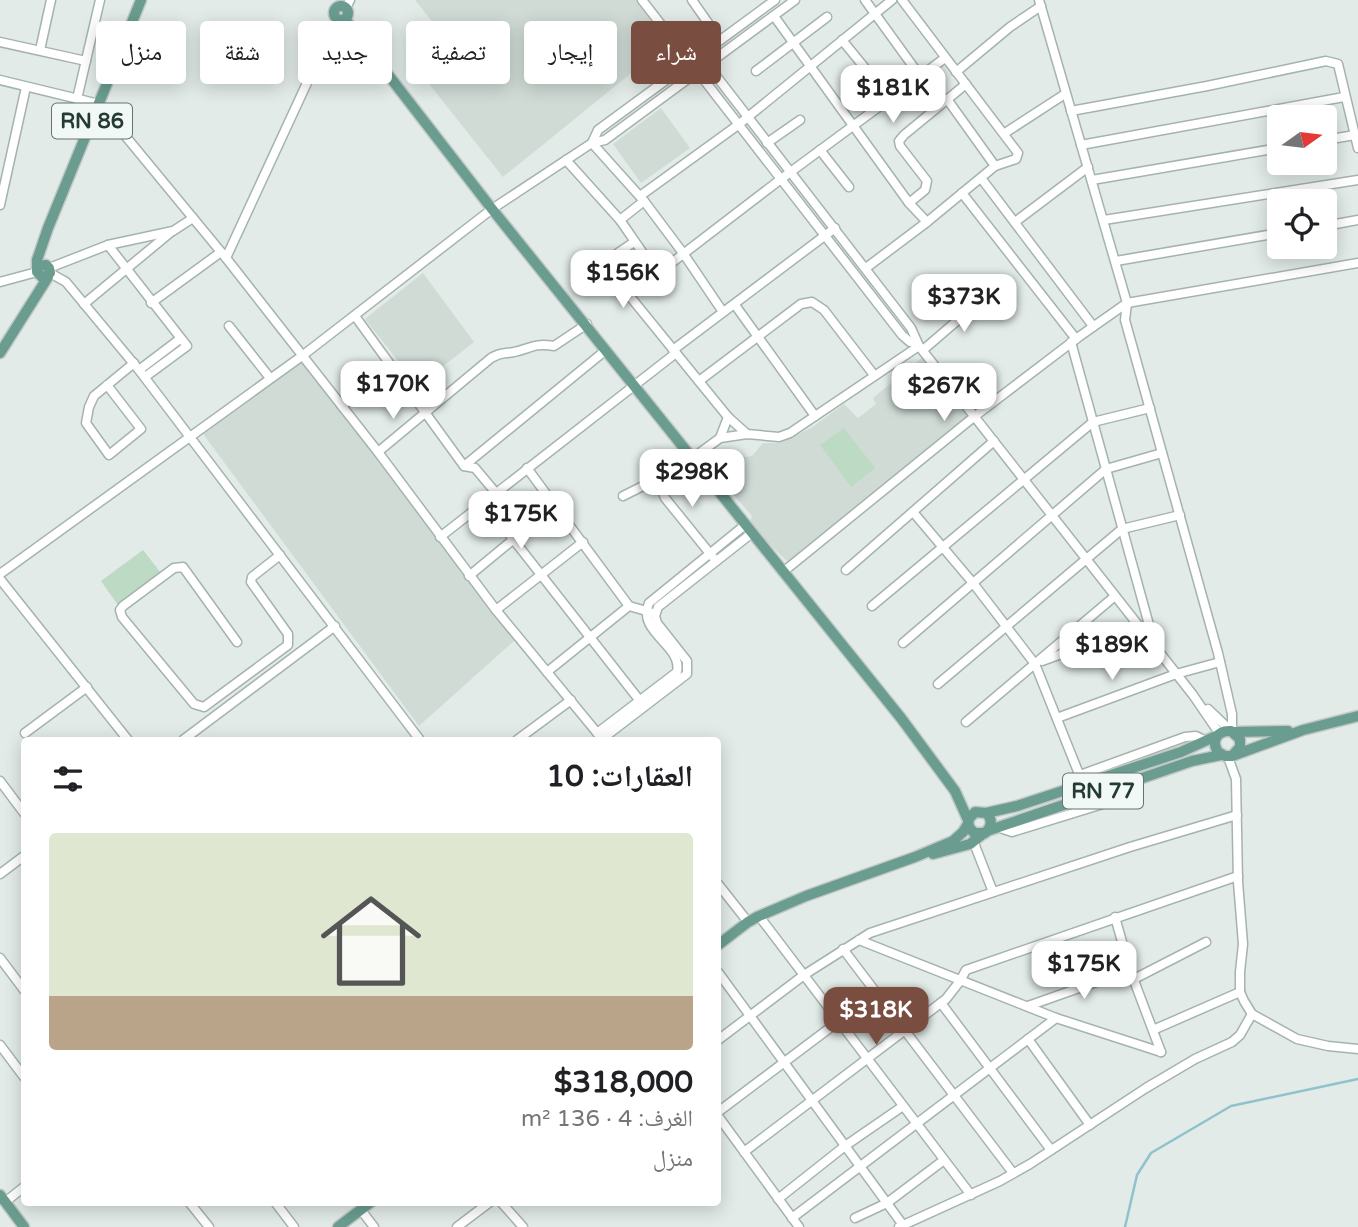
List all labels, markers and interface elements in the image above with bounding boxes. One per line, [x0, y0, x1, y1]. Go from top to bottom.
chip: منزل [96, 21, 186, 84]
chip: شقة [200, 21, 284, 84]
chip: جديد [298, 21, 392, 84]
chip: تصفية [406, 21, 510, 84]
chip: إيجار [524, 21, 617, 84]
chip: شراء [631, 21, 721, 84]
pin: $181K [844, 66, 942, 125]
text: $181K [857, 74, 929, 102]
road number: RN 86 [52, 104, 132, 138]
north arrow [1267, 105, 1337, 175]
map controls [1267, 105, 1337, 259]
button: locate [1267, 189, 1337, 259]
pin: $156K [574, 250, 672, 310]
text: $156K [587, 259, 659, 287]
pin: $373K [915, 274, 1013, 334]
text: $373K [928, 283, 1000, 311]
pin: $170K [344, 362, 442, 421]
pin: $267K [895, 364, 993, 423]
text: $170K [357, 370, 429, 398]
text: $267K [908, 372, 980, 400]
pin: $298K [643, 449, 741, 509]
text: $298K [656, 458, 728, 486]
pin: $175K [472, 491, 570, 551]
text: $175K [485, 500, 557, 528]
pin: $189K [1063, 622, 1161, 682]
text: $189K [1076, 631, 1148, 659]
text: العقارات: 10 [546, 758, 693, 795]
icon: filters [49, 760, 87, 798]
road number: RN 77 [1063, 774, 1143, 808]
icon: home [308, 878, 434, 1004]
pin: $175K [1035, 942, 1133, 1001]
text: $175K [1048, 950, 1120, 978]
pin: $318K [827, 988, 925, 1047]
text: $318K [840, 996, 912, 1024]
text: $318,000 [554, 1064, 693, 1101]
text: الغرف: 4 · 136 m² [521, 1105, 693, 1133]
text: منزل [653, 1145, 693, 1173]

